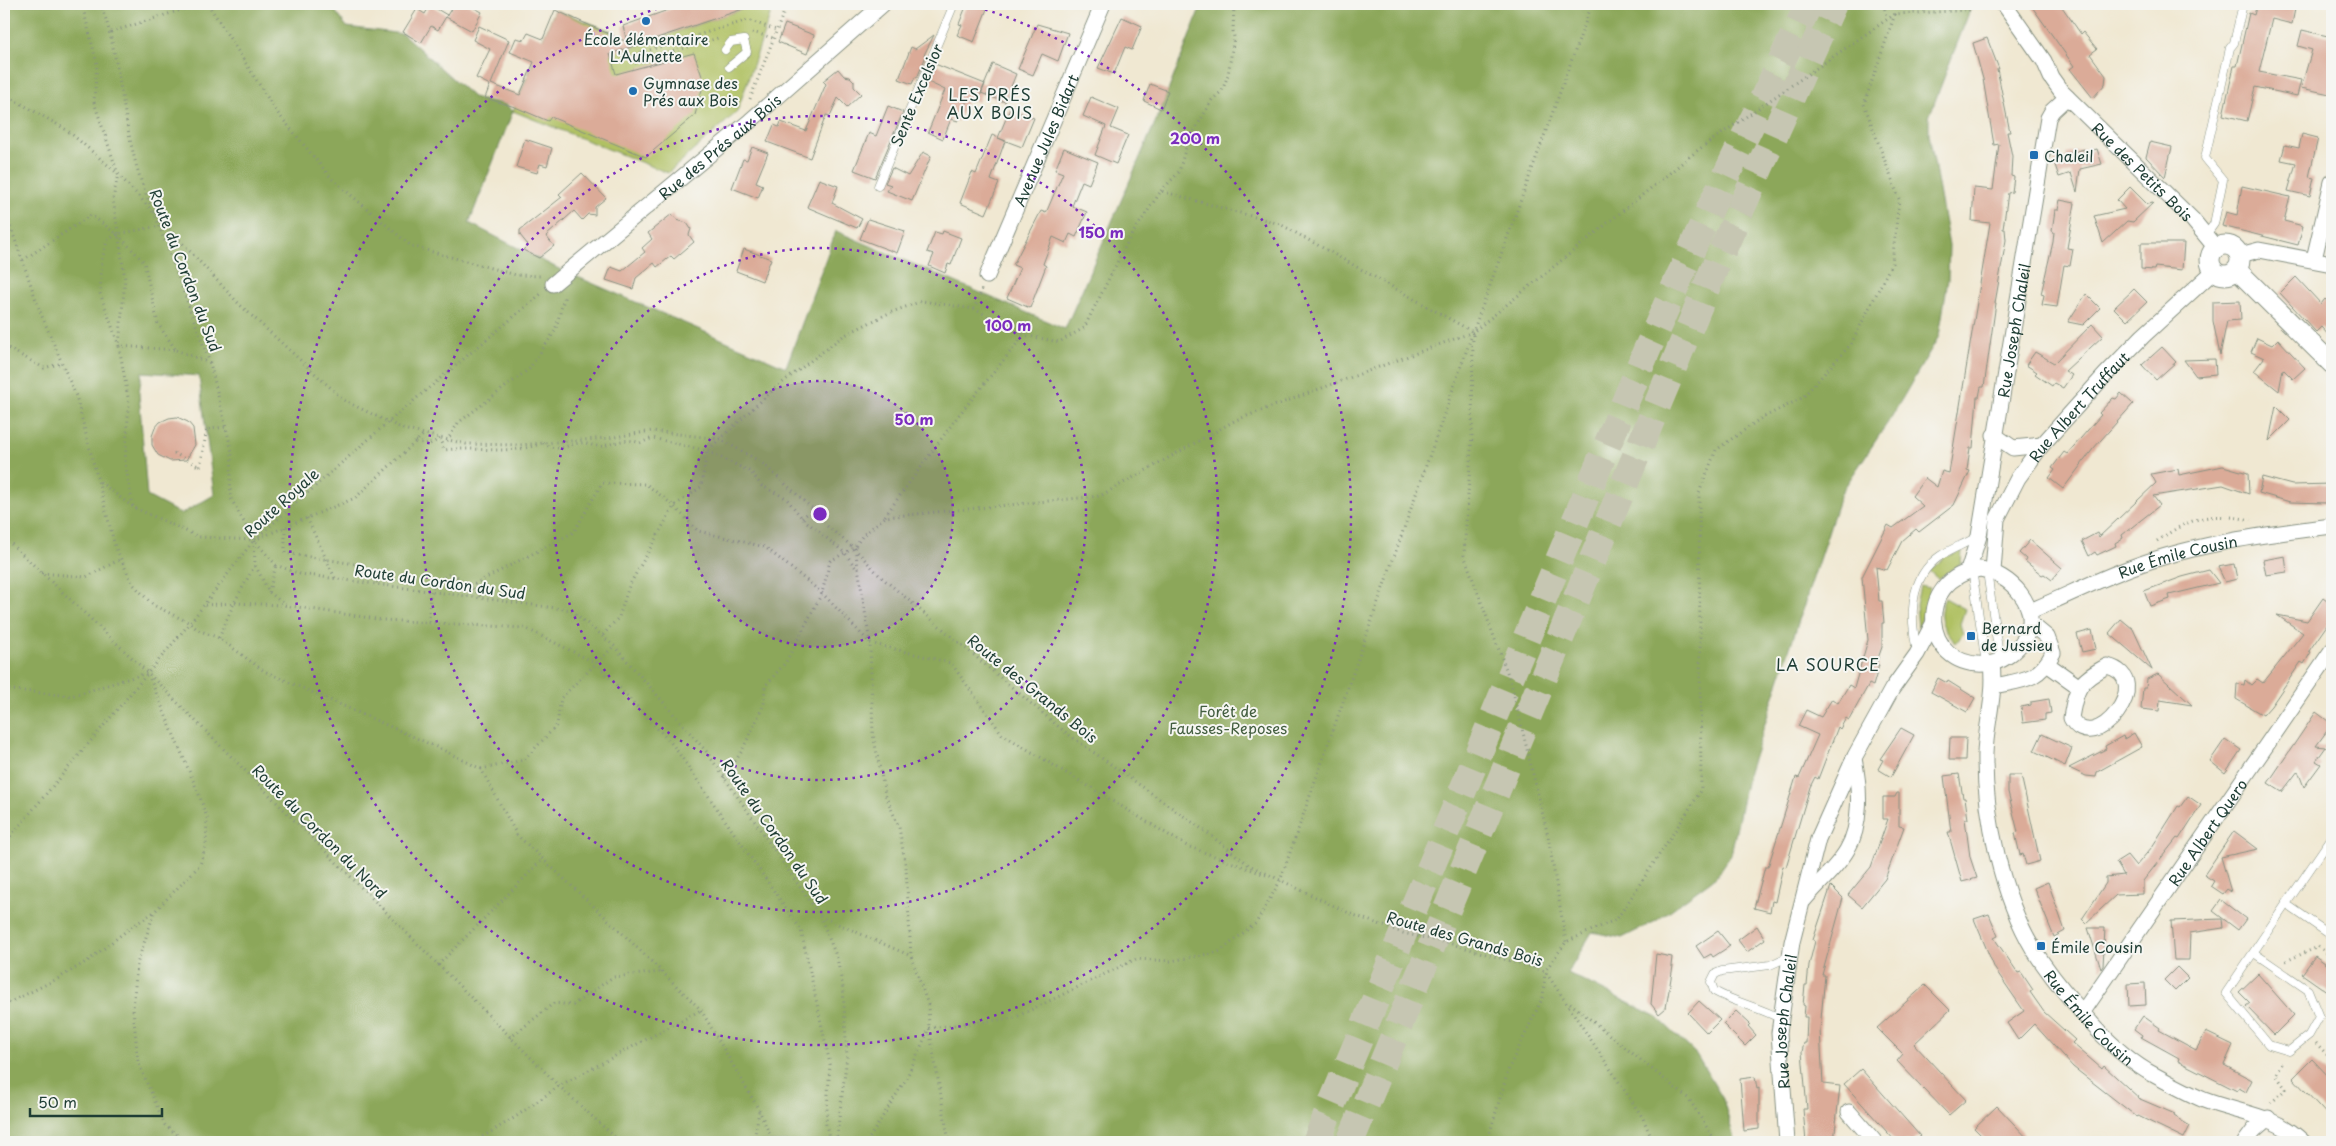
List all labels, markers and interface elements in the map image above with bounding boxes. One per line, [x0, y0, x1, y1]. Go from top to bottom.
marker: École élémentaire L'Aulnette [640, 15, 652, 27]
place label: École élémentaire L'Aulnette [584, 27, 708, 67]
street label: Sente Excelsior [884, 40, 948, 150]
street label: Avenue Jules Bidart [1007, 70, 1083, 210]
place label: Gymnase des Prés aux Bois [643, 71, 739, 111]
district label: LES PRÉS AUX BOIS [947, 82, 1033, 124]
marker: Gymnase des Prés aux Bois [627, 85, 639, 97]
street label: Rue des Prés aux Bois [653, 88, 786, 204]
street label: Rue des Petits Bois [2087, 116, 2199, 226]
text: 200 m [1170, 126, 1220, 149]
place label: Chaleil [2044, 144, 2093, 167]
marker: Chaleil [2028, 149, 2040, 161]
street label: Route du Cordon du Sud [144, 185, 228, 355]
text: 150 m [1078, 220, 1124, 243]
street label: Rue Joseph Chaleil [1991, 262, 2035, 399]
text: 100 m [985, 313, 1031, 336]
street label: Rue Albert Truffaut [2022, 346, 2134, 466]
text: 50 m [895, 407, 933, 430]
street label: Route Royale [238, 462, 324, 542]
centre of rings [811, 505, 829, 523]
street label: Rue Émile Cousin [2114, 528, 2239, 583]
street label: Route du Cordon du Sud [353, 558, 527, 604]
place label: Bernard de Jussieu [1981, 616, 2053, 656]
street label: Route des Grands Bois [963, 628, 1103, 748]
marker: Bernard de Jussieu [1965, 630, 1977, 642]
district label: LA SOURCE [1776, 652, 1880, 676]
park label: Forêt de Fausses-Reposes [1169, 699, 1287, 739]
street label: Route du Cordon du Sud [716, 754, 834, 908]
street label: Route du Cordon du Nord [247, 758, 393, 904]
street label: Rue Albert Quero [2162, 774, 2252, 890]
street label: Route des Grands Bois [1384, 905, 1546, 971]
place label: Émile Cousin [2051, 935, 2143, 958]
marker: Émile Cousin [2035, 940, 2047, 952]
street label: Rue Joseph Chaleil [1767, 953, 1802, 1090]
street label: Rue Émile Cousin [2039, 964, 2139, 1070]
scale bar [30, 1086, 162, 1118]
text: 50 m [38, 1090, 77, 1113]

